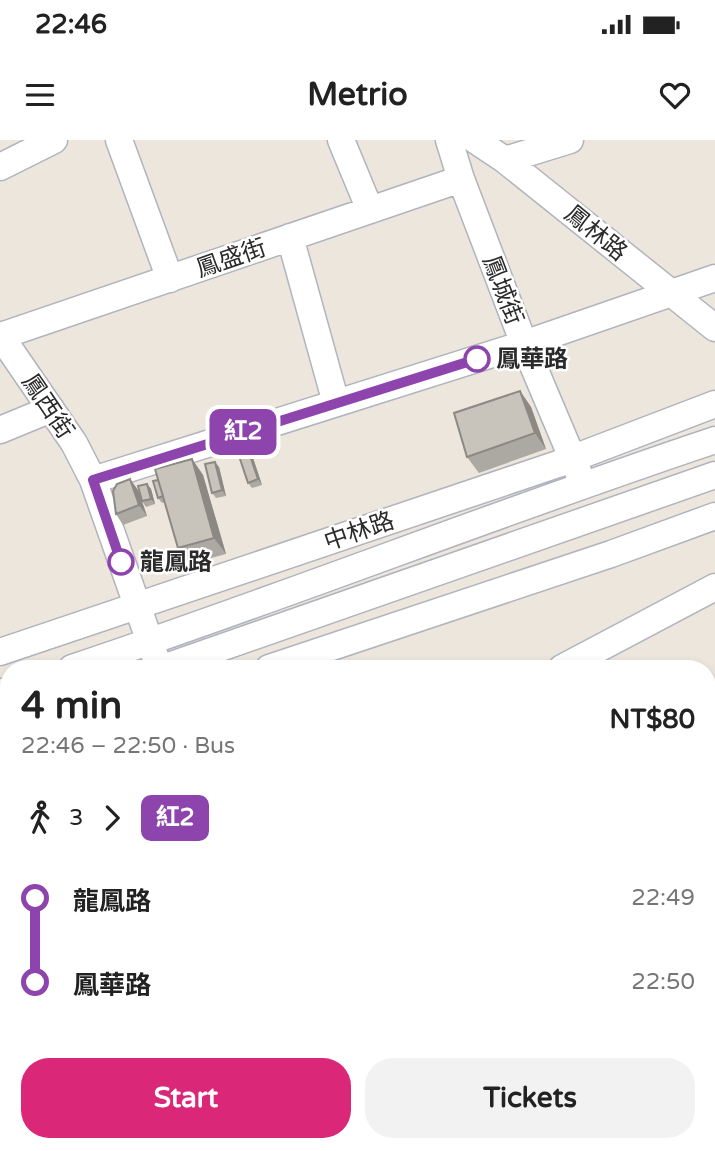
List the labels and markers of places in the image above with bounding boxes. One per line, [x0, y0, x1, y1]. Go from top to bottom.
place label: 鳳華路 [496, 345, 568, 374]
marker: 鳳華路 [464, 346, 490, 372]
place label: 龍鳳路 [140, 548, 212, 577]
marker: 龍鳳路 [108, 549, 134, 575]

